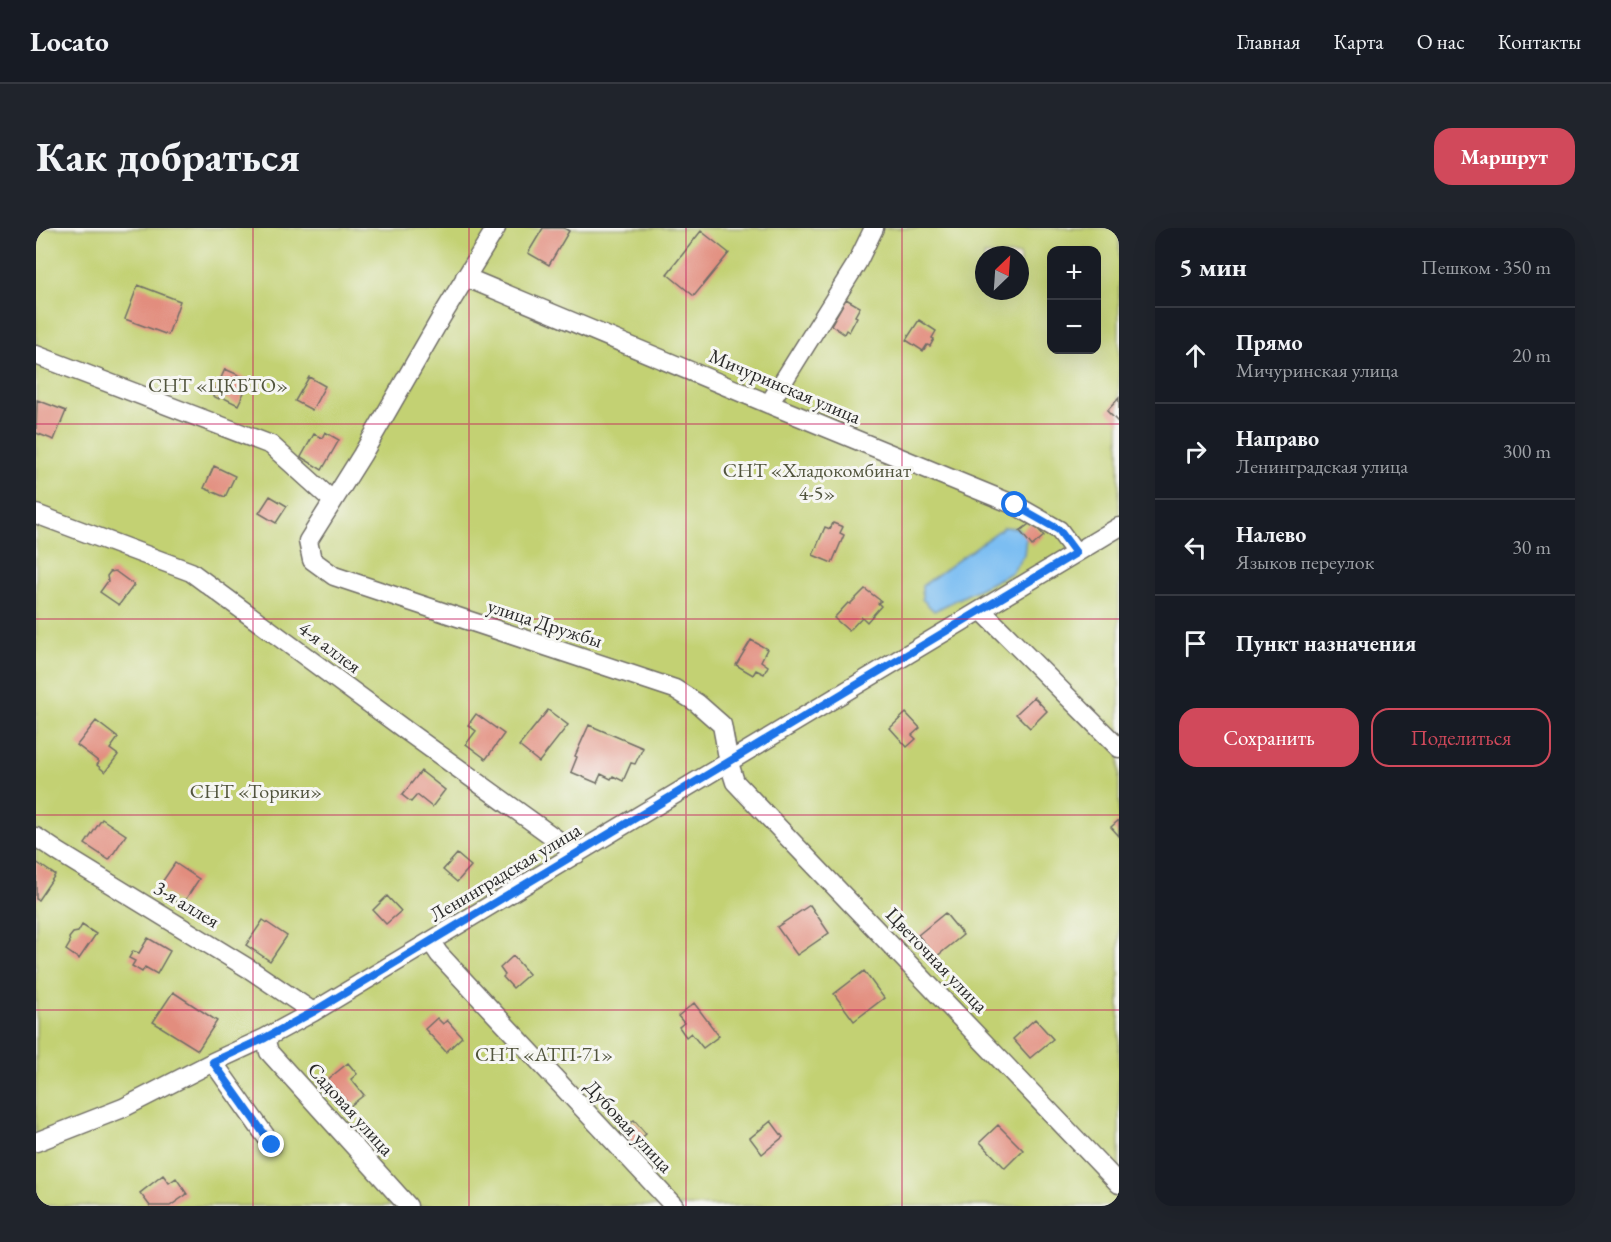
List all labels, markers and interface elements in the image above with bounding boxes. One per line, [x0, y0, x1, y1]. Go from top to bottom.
text: Locato [30, 23, 109, 59]
text: Главная [1236, 28, 1300, 55]
text: Карта [1333, 28, 1384, 55]
text: О нас [1417, 28, 1465, 55]
text: Контакты [1498, 28, 1581, 55]
button: Маршрут [1434, 128, 1575, 185]
text: Как добраться [36, 129, 300, 184]
north arrow [975, 246, 1029, 300]
map controls [1047, 246, 1101, 354]
button: + [1047, 246, 1101, 300]
text: 5 мин [1179, 250, 1247, 284]
text: Пешком · 350 m [1421, 254, 1551, 280]
button: − [1047, 300, 1101, 354]
text: Прямо [1236, 328, 1303, 357]
icon: ahead [1179, 339, 1212, 372]
street label: Мичуринская улица [705, 342, 865, 430]
text: 20 m [1512, 342, 1551, 368]
text: Мичуринская улица [1236, 357, 1398, 383]
park label: СНТ «ЦКБТО» [148, 372, 288, 398]
text: Направо [1236, 424, 1319, 453]
icon: right [1179, 435, 1212, 468]
text: 300 m [1503, 438, 1551, 464]
text: Ленинградская улица [1236, 453, 1408, 479]
park label: СНТ «Хладокомбинат 4-5» [723, 457, 911, 506]
route start [1001, 491, 1027, 517]
text: Налево [1236, 520, 1306, 549]
icon: left [1179, 531, 1212, 564]
text: 30 m [1512, 534, 1551, 560]
text: Языков переулок [1236, 549, 1374, 575]
street label: улица Дружбы [484, 592, 606, 654]
street label: 4-я аллея [293, 615, 367, 679]
icon: arrive [1179, 627, 1212, 660]
text: Пункт назначения [1236, 629, 1416, 658]
button: Сохранить [1179, 708, 1359, 767]
button: Поделиться [1371, 708, 1551, 767]
park label: СНТ «Торики» [190, 778, 322, 804]
street label: Ленинградская улица [424, 816, 586, 928]
street label: 3-я аллея [149, 874, 225, 934]
street label: Цветочная улица [880, 902, 994, 1018]
park label: СНТ «АТП-71» [475, 1041, 613, 1067]
street label: Садовая улица [302, 1057, 400, 1161]
street label: Дубовая улица [579, 1074, 679, 1178]
route end [258, 1131, 284, 1157]

